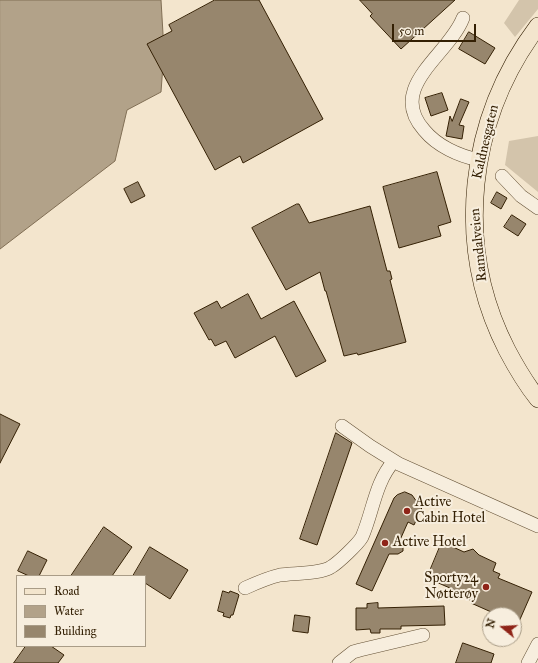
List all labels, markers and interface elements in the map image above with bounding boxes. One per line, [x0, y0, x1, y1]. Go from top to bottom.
scale bar [394, 16, 478, 42]
text: 50 m [399, 24, 424, 38]
street label: Kaldnesgaten [469, 103, 503, 181]
street label: Ramdalveien [467, 208, 491, 282]
place label: Active Cabin Hotel [415, 495, 485, 528]
marker: Active Cabin Hotel [402, 506, 412, 516]
place label: Active Hotel [393, 535, 466, 551]
marker: Active Hotel [380, 538, 390, 548]
place label: Sporty24 Nøtterøy [424, 571, 478, 604]
legend [16, 575, 146, 647]
marker: Sporty24 Nøtterøy [481, 582, 491, 592]
text: Road [54, 584, 80, 598]
text: Water [54, 604, 84, 618]
north arrow [482, 607, 522, 647]
text: N [483, 617, 499, 630]
text: Building [54, 624, 96, 638]

